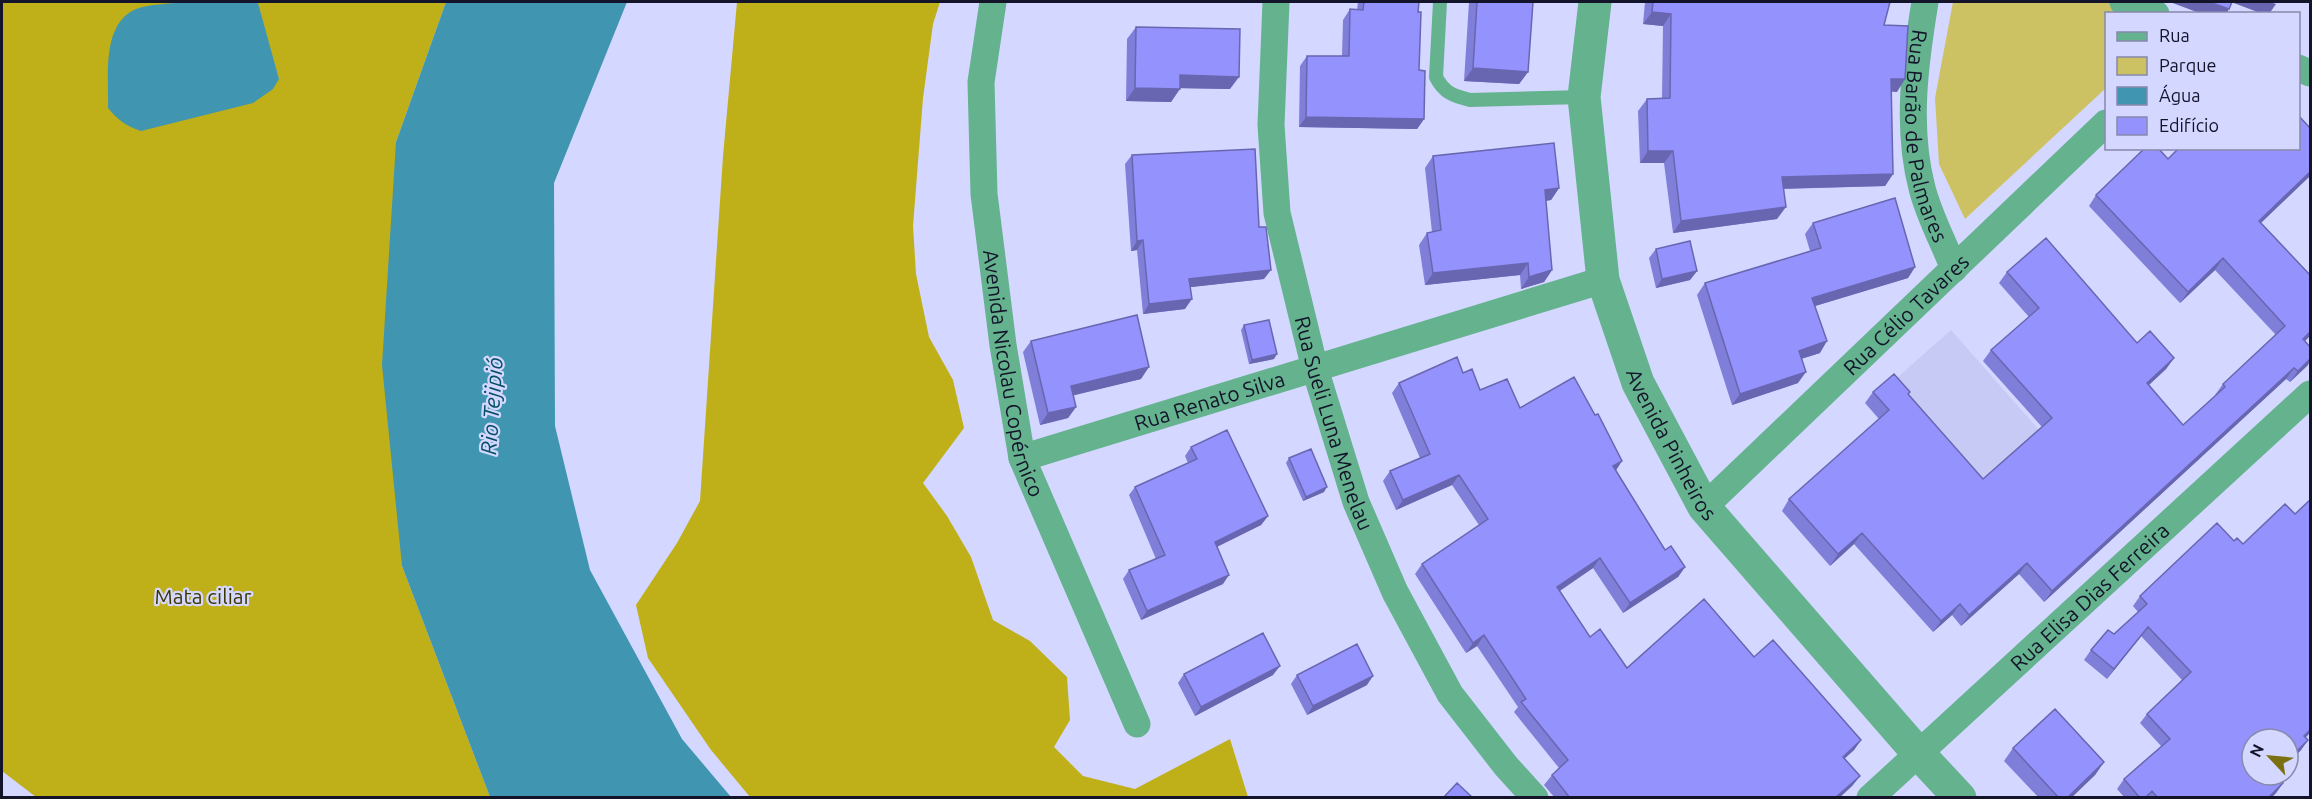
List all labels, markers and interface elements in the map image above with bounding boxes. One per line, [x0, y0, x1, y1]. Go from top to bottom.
legend [2105, 12, 2300, 150]
text: Rua [2159, 25, 2190, 45]
street label: Rua Barão de Palmares [1901, 28, 1953, 246]
text: Parque [2159, 55, 2216, 75]
text: Água [2159, 84, 2201, 105]
text: Edifício [2159, 115, 2219, 135]
street label: Avenida Nicolau Copérnico [979, 248, 1049, 500]
street label: Rua Célio Tavares [1838, 249, 1973, 380]
street label: Rua Sueli Luna Menelau [1290, 313, 1379, 534]
water label: Rio Tejipió [475, 356, 507, 456]
street label: Rua Renato Silva [1131, 366, 1288, 435]
street label: Avenida Pinheiros [1622, 366, 1722, 525]
street label: Rua Elisa Dias Ferreira [2005, 518, 2174, 675]
park label: Mata ciliar [154, 584, 252, 608]
north arrow [2240, 727, 2300, 787]
text: N [2246, 741, 2267, 760]

